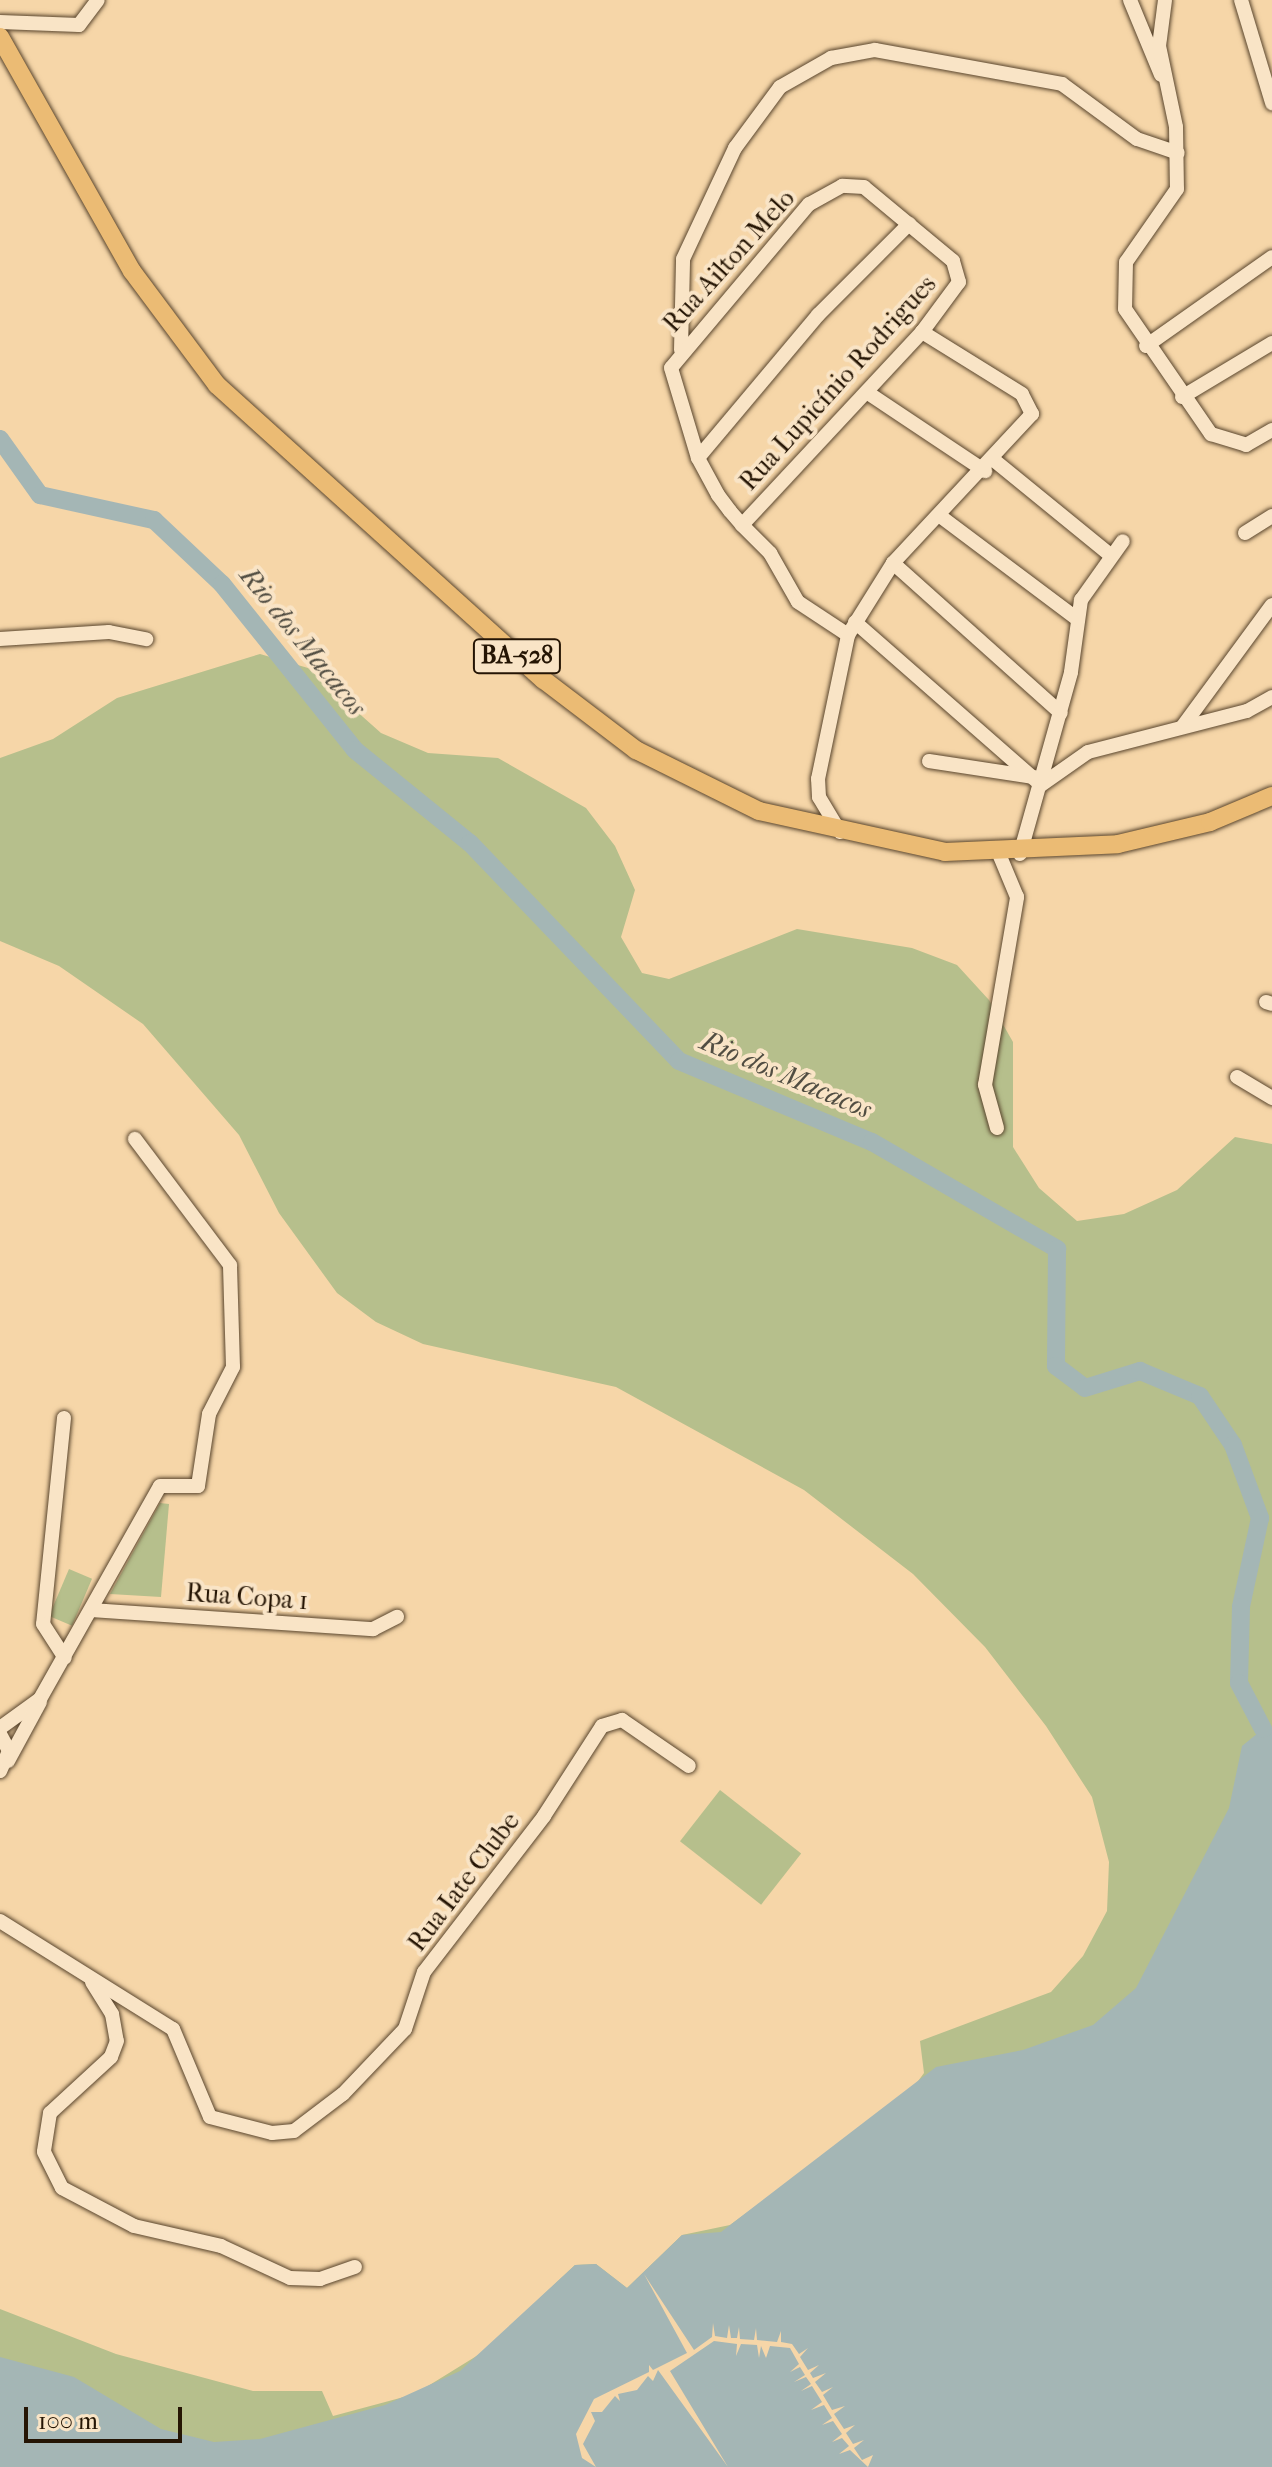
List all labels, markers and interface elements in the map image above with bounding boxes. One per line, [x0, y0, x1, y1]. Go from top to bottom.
street label: Rua Ailton Melo [657, 183, 801, 339]
street label: Rua Lupicínio Rodrigues [733, 269, 943, 497]
water label: Rio dos Macacos [233, 560, 373, 722]
road number: BA-528 [471, 636, 563, 676]
water label: Rio dos Macacos [696, 1024, 876, 1126]
street label: Rua Copa 1 [185, 1577, 309, 1617]
street label: Rua Iate Clube [402, 1806, 526, 1958]
scale bar [28, 2391, 186, 2441]
text: 100 m [38, 2407, 98, 2435]

